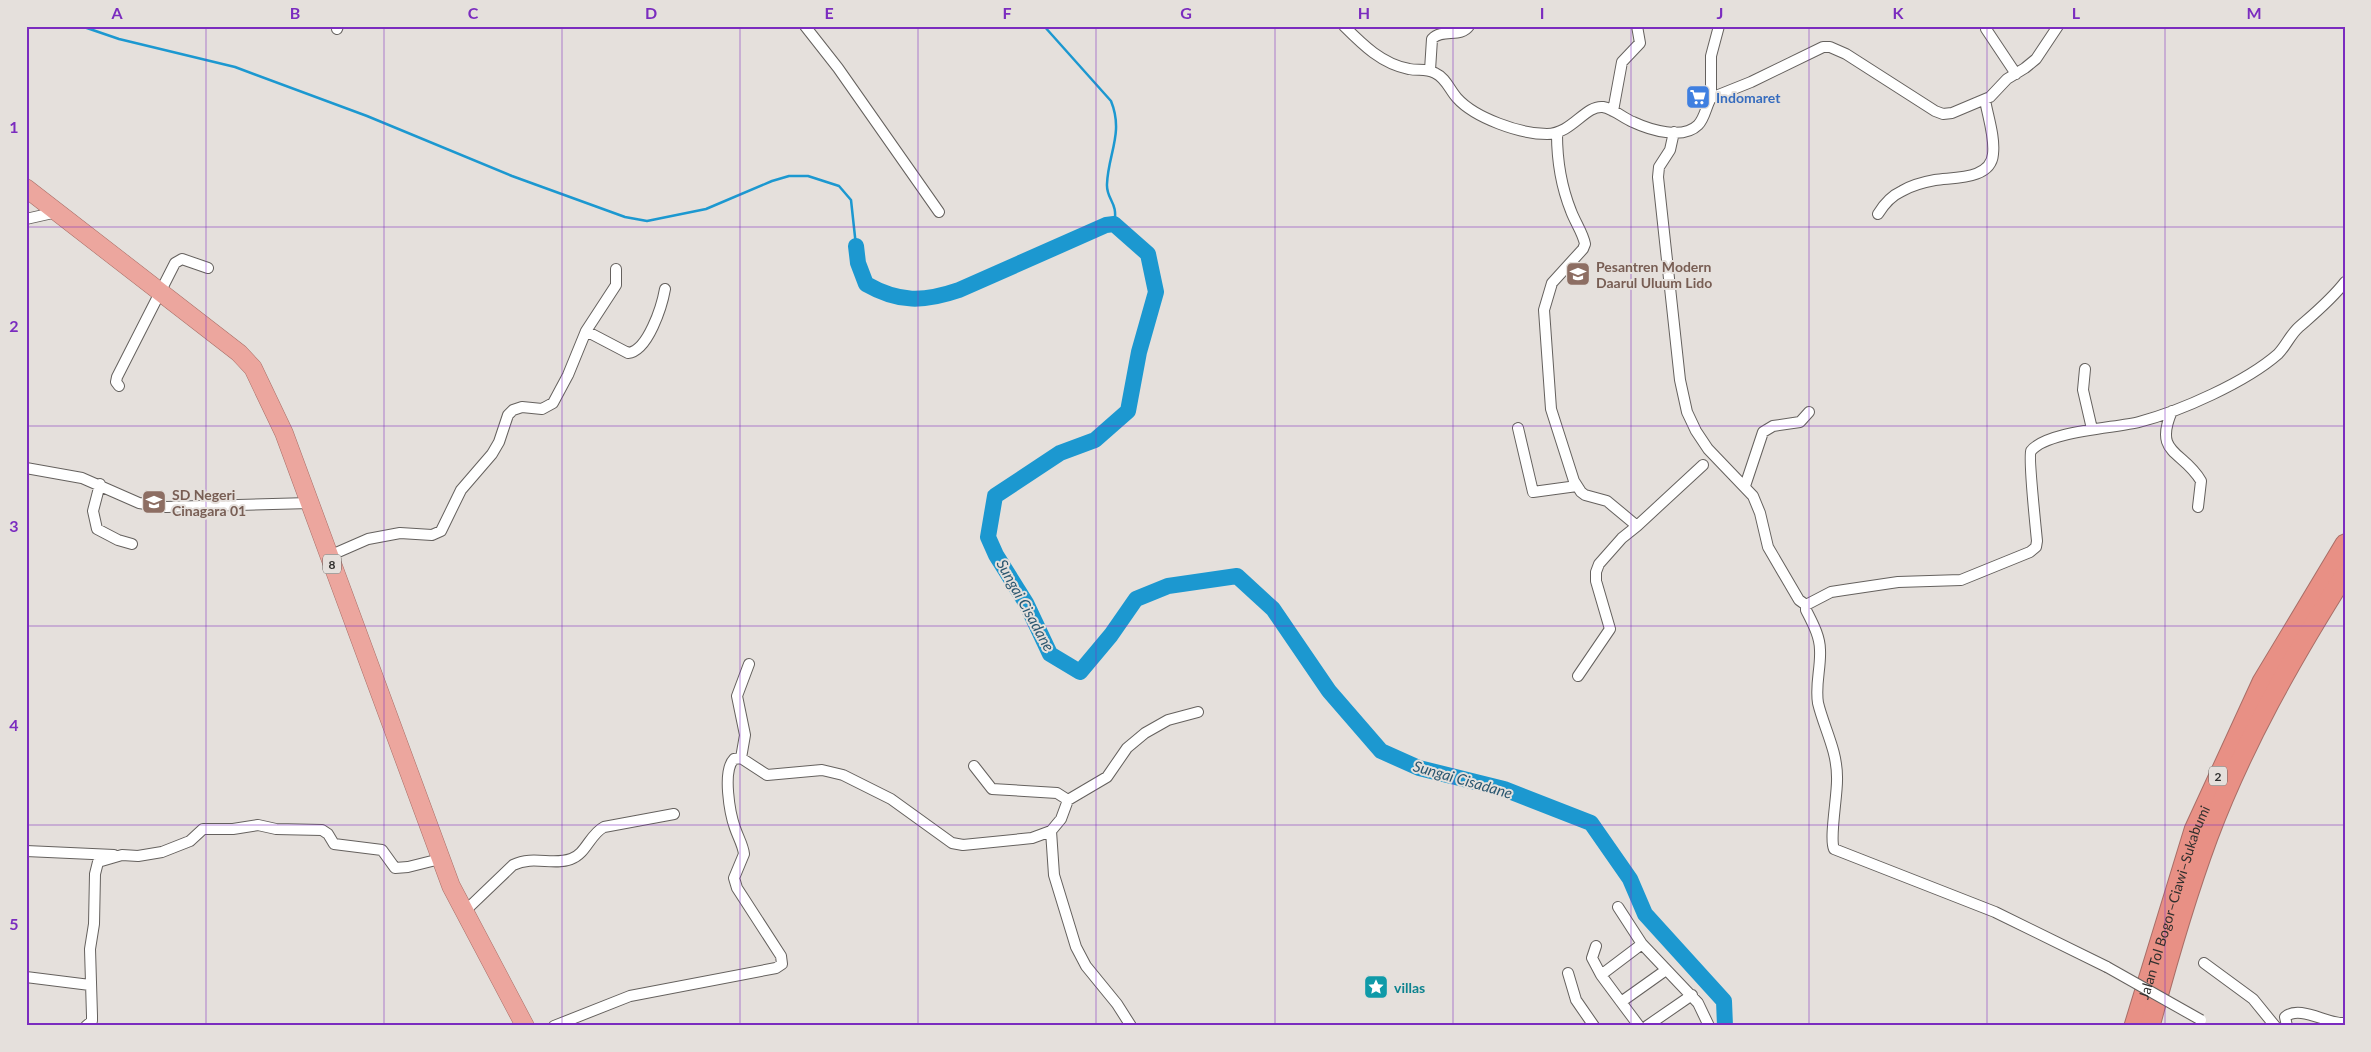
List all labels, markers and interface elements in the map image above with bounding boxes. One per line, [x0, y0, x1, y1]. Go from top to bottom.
text: A [110, 3, 123, 22]
text: B [290, 3, 300, 22]
text: C [468, 3, 479, 22]
text: D [645, 3, 657, 22]
text: E [824, 3, 834, 22]
text: F [1002, 3, 1012, 22]
text: G [1180, 3, 1192, 22]
text: H [1358, 3, 1370, 22]
text: I [1540, 3, 1544, 22]
text: J [1717, 3, 1723, 22]
text: K [1893, 3, 1905, 22]
text: L [2072, 3, 2081, 22]
text: M [2246, 3, 2262, 22]
supermarket icon: Indomaret [1685, 84, 1711, 110]
place label: Indomaret [1716, 89, 1781, 106]
text: 1 [9, 117, 19, 136]
place label: Pesantren Modern Daarul Uluum Lido [1596, 258, 1712, 291]
school or university icon: Pesantren Modern Daarul Uluum Lido [1565, 261, 1591, 287]
text: 2 [9, 316, 19, 335]
place label: SD Negeri Cinagara 01 [172, 486, 246, 519]
school or university icon: SD Negeri Cinagara 01 [141, 489, 167, 515]
text: 3 [9, 516, 19, 535]
road number: 8 [323, 554, 341, 574]
water label: Sungai Cisadane [993, 556, 1059, 654]
text: 4 [9, 715, 19, 734]
water label: Sungai Cisadane [1411, 756, 1515, 802]
road number: 2 [2209, 766, 2227, 786]
street label: Jalan Tol Bogor–Ciawi–Sukabumi [2134, 803, 2213, 1001]
text: 5 [9, 914, 19, 933]
place icon: villas [1363, 974, 1389, 1000]
place label: villas [1394, 979, 1425, 996]

